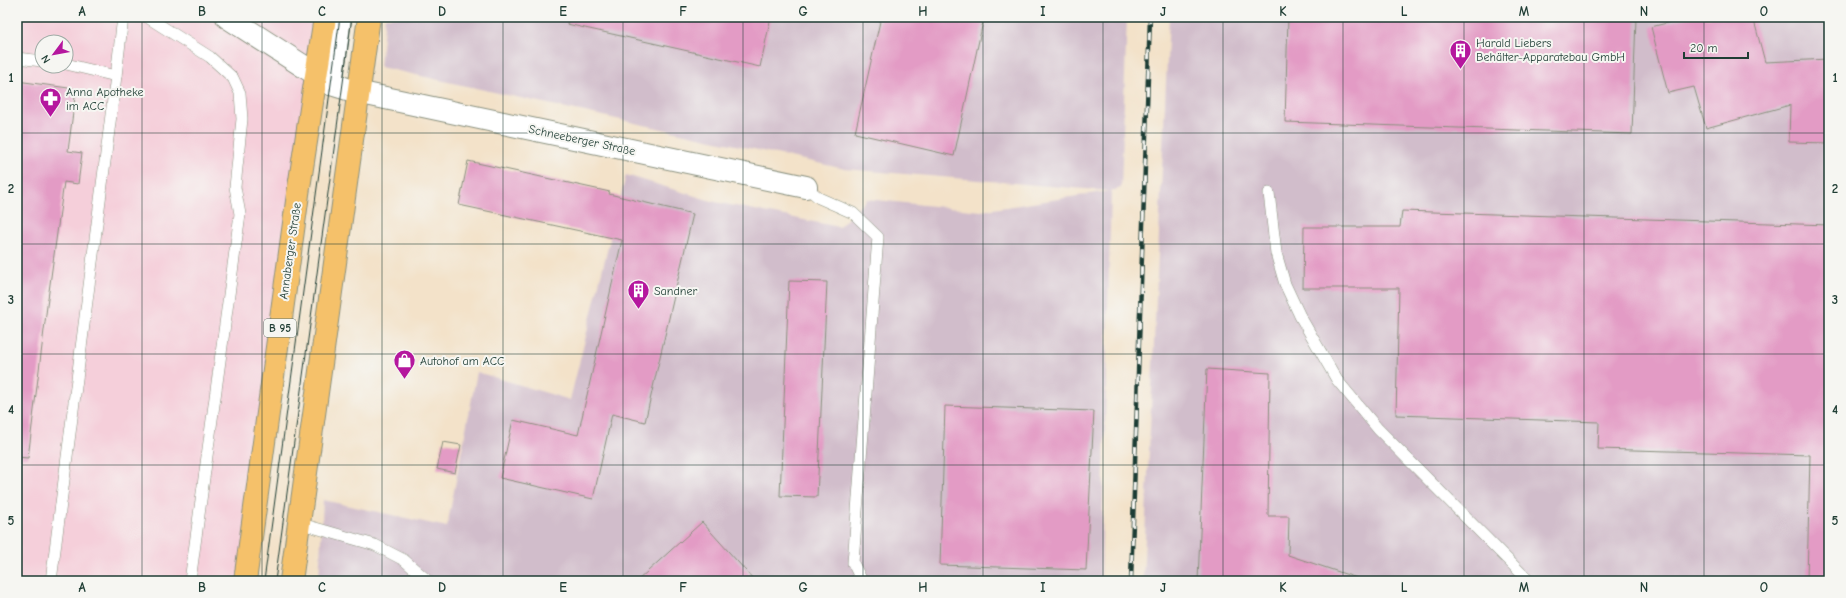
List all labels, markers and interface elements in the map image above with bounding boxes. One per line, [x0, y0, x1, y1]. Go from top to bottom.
text: A [78, 4, 86, 19]
text: B [198, 4, 206, 19]
text: C [318, 4, 326, 19]
text: D [438, 4, 446, 19]
text: E [559, 4, 567, 19]
text: F [679, 4, 687, 19]
text: G [798, 4, 808, 19]
text: H [918, 4, 928, 19]
text: I [1040, 4, 1046, 19]
text: J [1160, 4, 1166, 19]
text: K [1279, 4, 1287, 19]
text: L [1401, 4, 1408, 19]
text: M [1519, 4, 1530, 19]
text: N [1640, 4, 1648, 19]
text: O [1760, 4, 1768, 19]
north arrow [34, 34, 74, 74]
scale bar [1684, 34, 1748, 60]
place label: Harald Liebers Behälter-Apparatebau GmbH [1476, 36, 1625, 64]
building icon: Harald Liebers Behälter-Apparatebau GmbH [1447, 37, 1473, 70]
text: 20 m [1690, 41, 1718, 55]
text: N [39, 53, 53, 66]
text: 1 [8, 70, 14, 85]
text: 1 [1832, 70, 1838, 85]
place label: Anna Apotheke im ACC [66, 85, 143, 113]
pharmacy icon: Anna Apotheke im ACC [37, 86, 63, 119]
street label: Schneeberger Straße [527, 122, 637, 158]
text: 2 [8, 181, 14, 196]
text: 2 [1832, 181, 1838, 196]
street label: Annaberger Straße [276, 202, 304, 300]
building icon: Sandner [626, 278, 652, 311]
place label: Sandner [654, 284, 697, 298]
text: 3 [8, 292, 14, 307]
text: 3 [1832, 292, 1838, 307]
road number: B 95 [264, 319, 296, 337]
shop icon: Autohof am ACC [392, 348, 418, 381]
place label: Autohof am ACC [420, 354, 504, 368]
text: 4 [8, 402, 14, 417]
text: 4 [1832, 402, 1838, 417]
text: 5 [8, 513, 15, 528]
text: 5 [1832, 513, 1839, 528]
text: A [78, 580, 86, 595]
text: B [198, 580, 206, 595]
text: C [318, 580, 326, 595]
text: D [438, 580, 446, 595]
text: E [559, 580, 567, 595]
text: F [679, 580, 687, 595]
text: G [798, 580, 808, 595]
text: H [918, 580, 928, 595]
text: I [1040, 580, 1046, 595]
text: J [1160, 580, 1166, 595]
text: K [1279, 580, 1287, 595]
text: L [1401, 580, 1408, 595]
text: M [1519, 580, 1530, 595]
text: N [1640, 580, 1648, 595]
text: O [1760, 580, 1768, 595]

